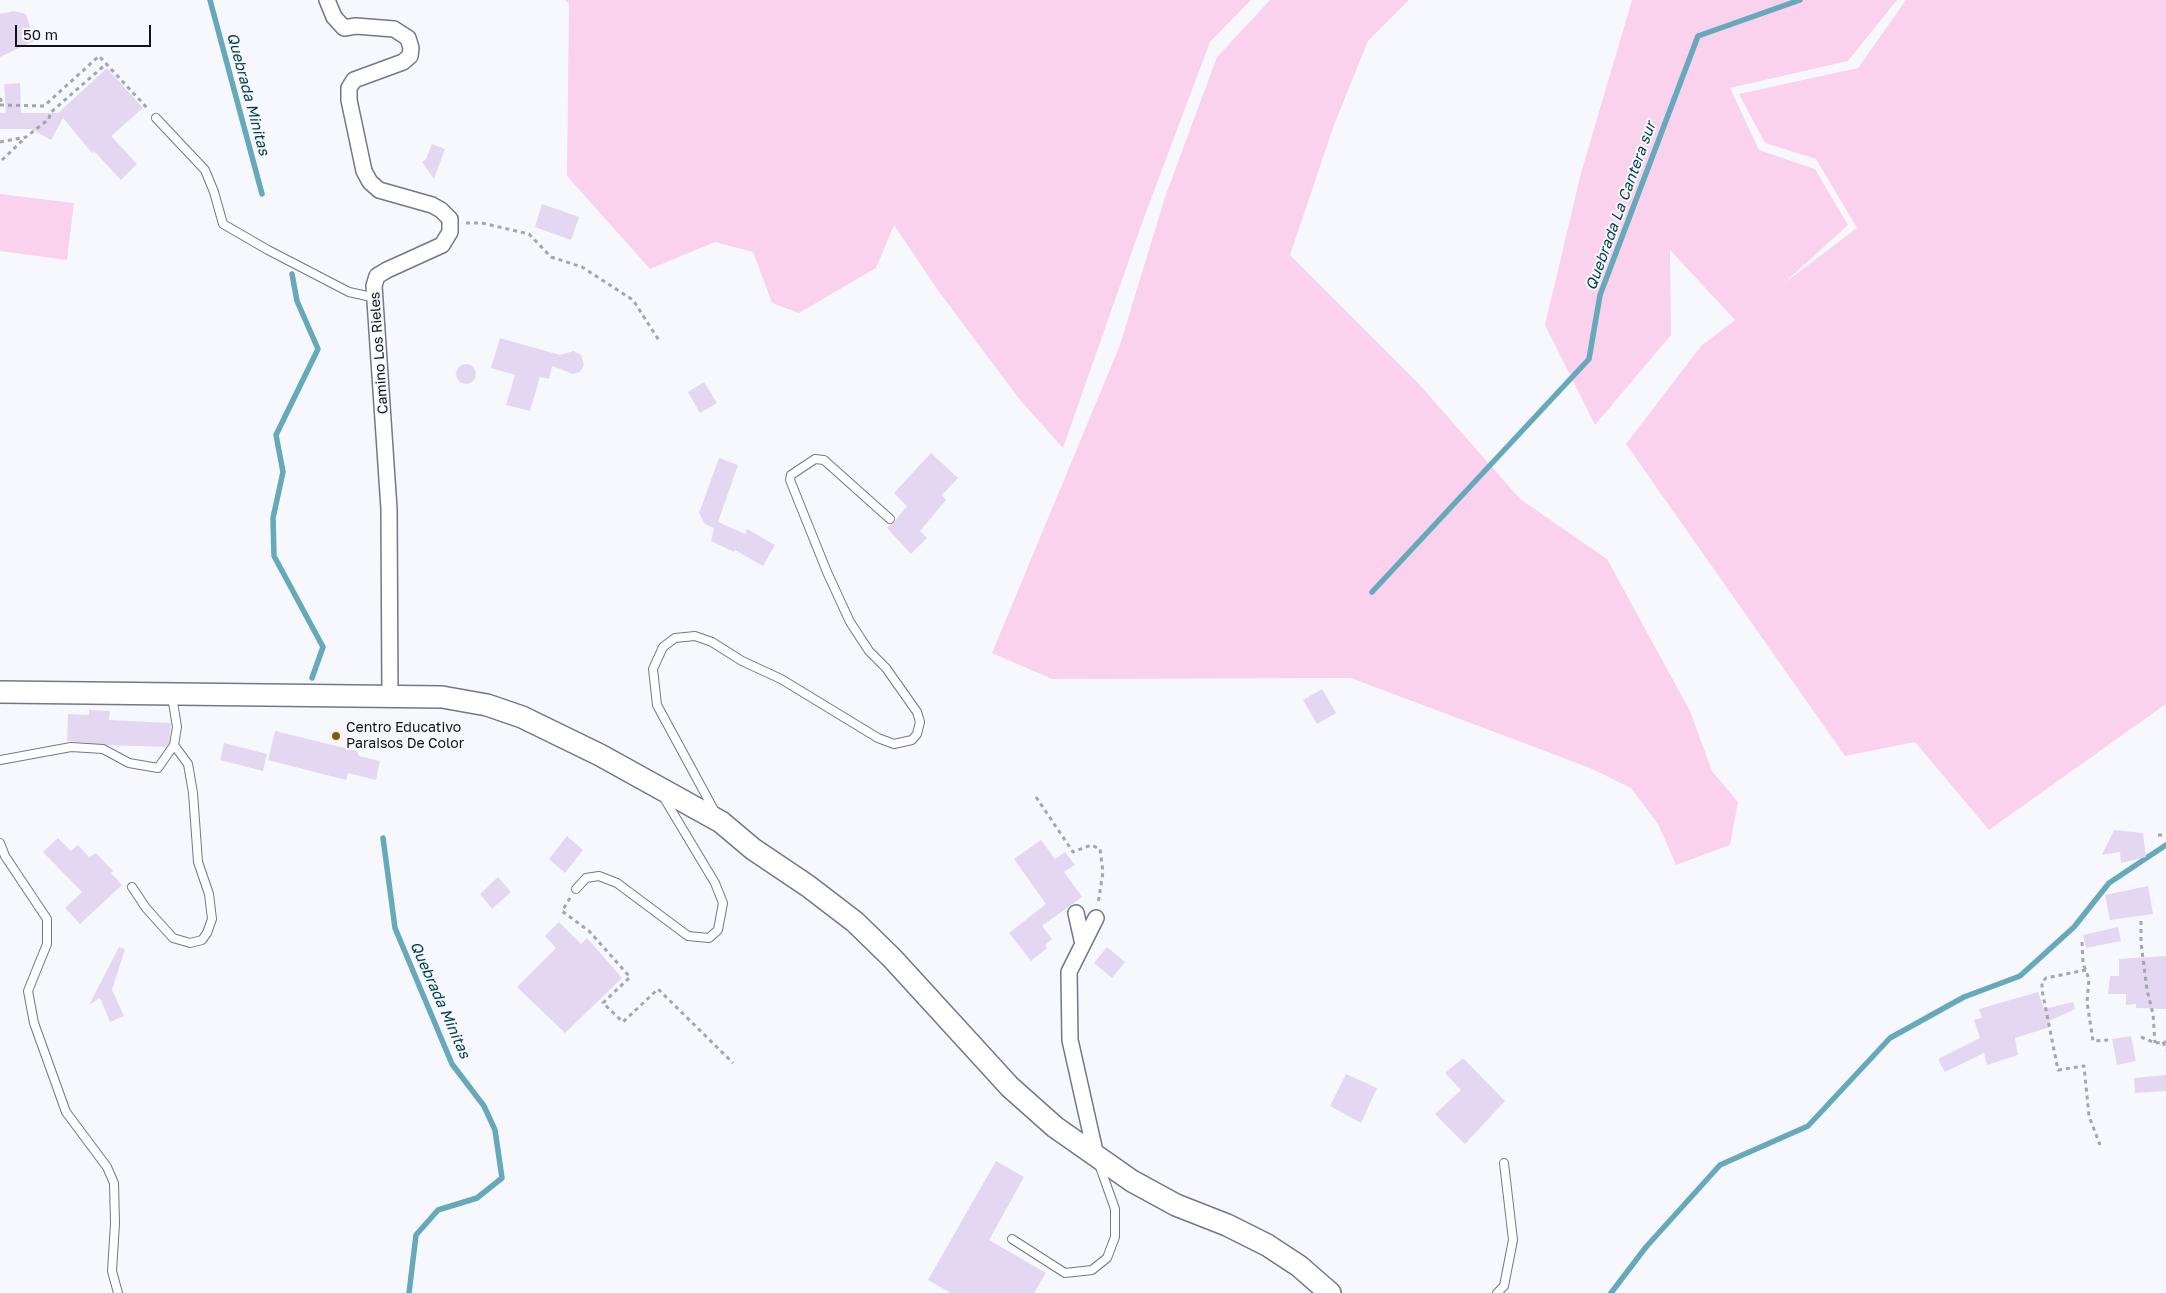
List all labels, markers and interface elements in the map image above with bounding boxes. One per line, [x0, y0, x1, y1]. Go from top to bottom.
scale bar [18, 15, 154, 47]
text: 50 m [23, 25, 58, 43]
water label: Quebrada Minitas [223, 31, 273, 157]
water label: Quebrada La Cantera sur [1582, 119, 1660, 293]
street label: Camino Los Rieles [366, 291, 392, 415]
place label: Centro Educativo Paraisos De Color [346, 720, 464, 752]
marker: Centro Educativo Paraisos De Color [330, 730, 342, 742]
water label: Quebrada Minitas [406, 939, 474, 1061]

